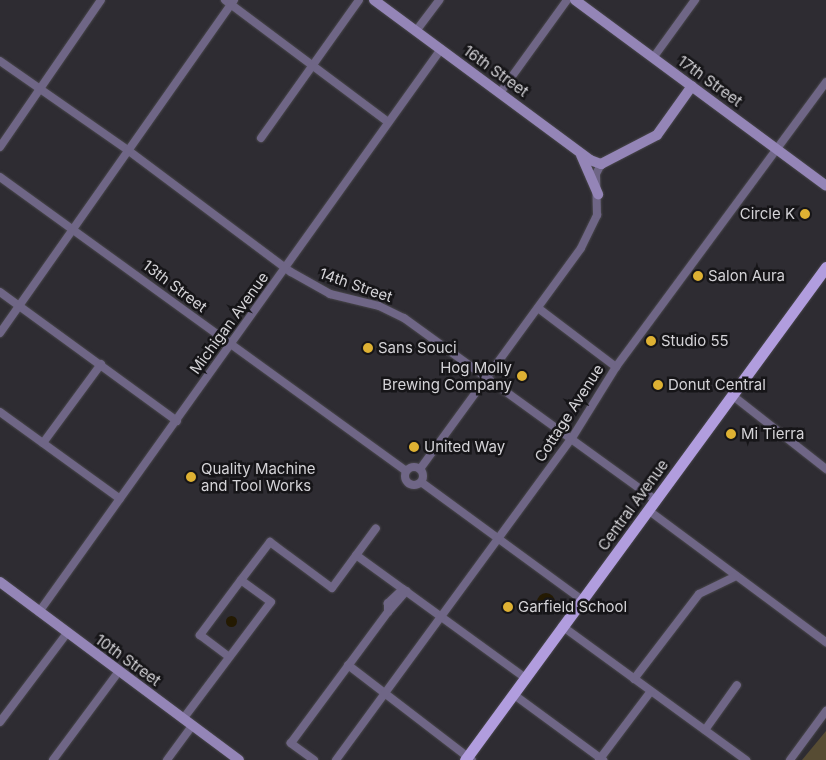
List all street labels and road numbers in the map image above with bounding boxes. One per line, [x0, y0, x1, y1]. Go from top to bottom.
street label: 16th Street [460, 41, 532, 101]
street label: 17th Street [674, 52, 746, 110]
street label: 13th Street [139, 256, 211, 316]
street label: 14th Street [317, 264, 395, 306]
street label: Michigan Avenue [186, 269, 272, 377]
street label: Cottage Avenue [531, 361, 607, 465]
street label: Central Avenue [594, 456, 672, 554]
street label: 10th Street [92, 630, 164, 690]

